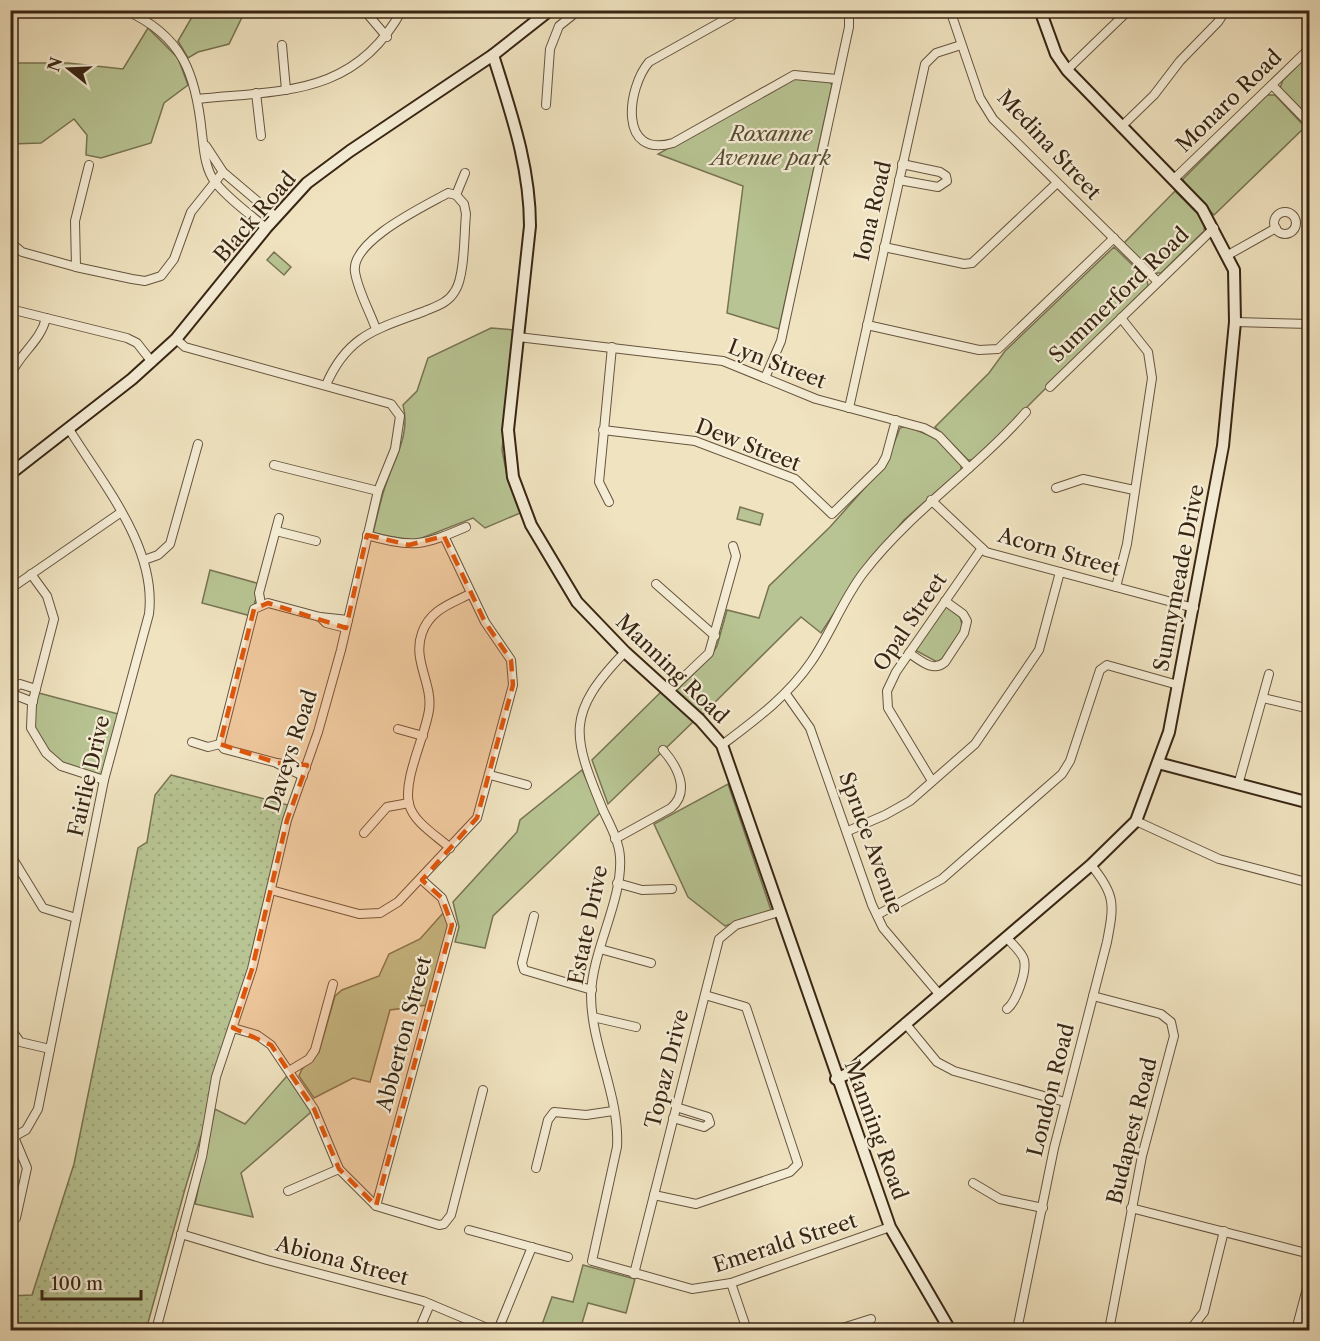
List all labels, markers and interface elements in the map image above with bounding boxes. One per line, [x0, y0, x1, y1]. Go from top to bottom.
north arrow [39, 39, 99, 99]
street label: Monaro Road [1171, 44, 1287, 157]
text: N [43, 55, 66, 74]
street label: Medina Street [992, 85, 1107, 205]
park label: Roxanne Avenue park [708, 121, 831, 170]
street label: Iona Road [849, 158, 896, 263]
street label: Black Road [208, 166, 301, 267]
street label: Summerford Road [1044, 222, 1194, 368]
street label: Lyn Street [725, 333, 830, 394]
street label: Dew Street [692, 413, 805, 476]
street label: Sunnymeade Drive [1148, 482, 1209, 674]
street label: Acorn Street [994, 522, 1124, 581]
street label: Opal Street [868, 567, 952, 675]
street label: Manning Road [611, 609, 734, 729]
street label: Daveys Road [259, 686, 322, 815]
street label: Fairlie Drive [62, 713, 115, 839]
street label: Spruce Avenue [834, 768, 909, 917]
street label: Estate Drive [563, 863, 612, 987]
street label: Abberton Street [370, 953, 436, 1115]
street label: Topaz Drive [640, 1007, 693, 1131]
street label: London Road [1022, 1021, 1079, 1159]
street label: Budapest Road [1101, 1055, 1162, 1207]
street label: Manning Road [840, 1057, 913, 1203]
street label: Emerald Street [710, 1207, 860, 1278]
street label: Abiona Street [272, 1231, 412, 1290]
scale bar [42, 1263, 141, 1301]
text: 100 m [51, 1273, 103, 1295]

